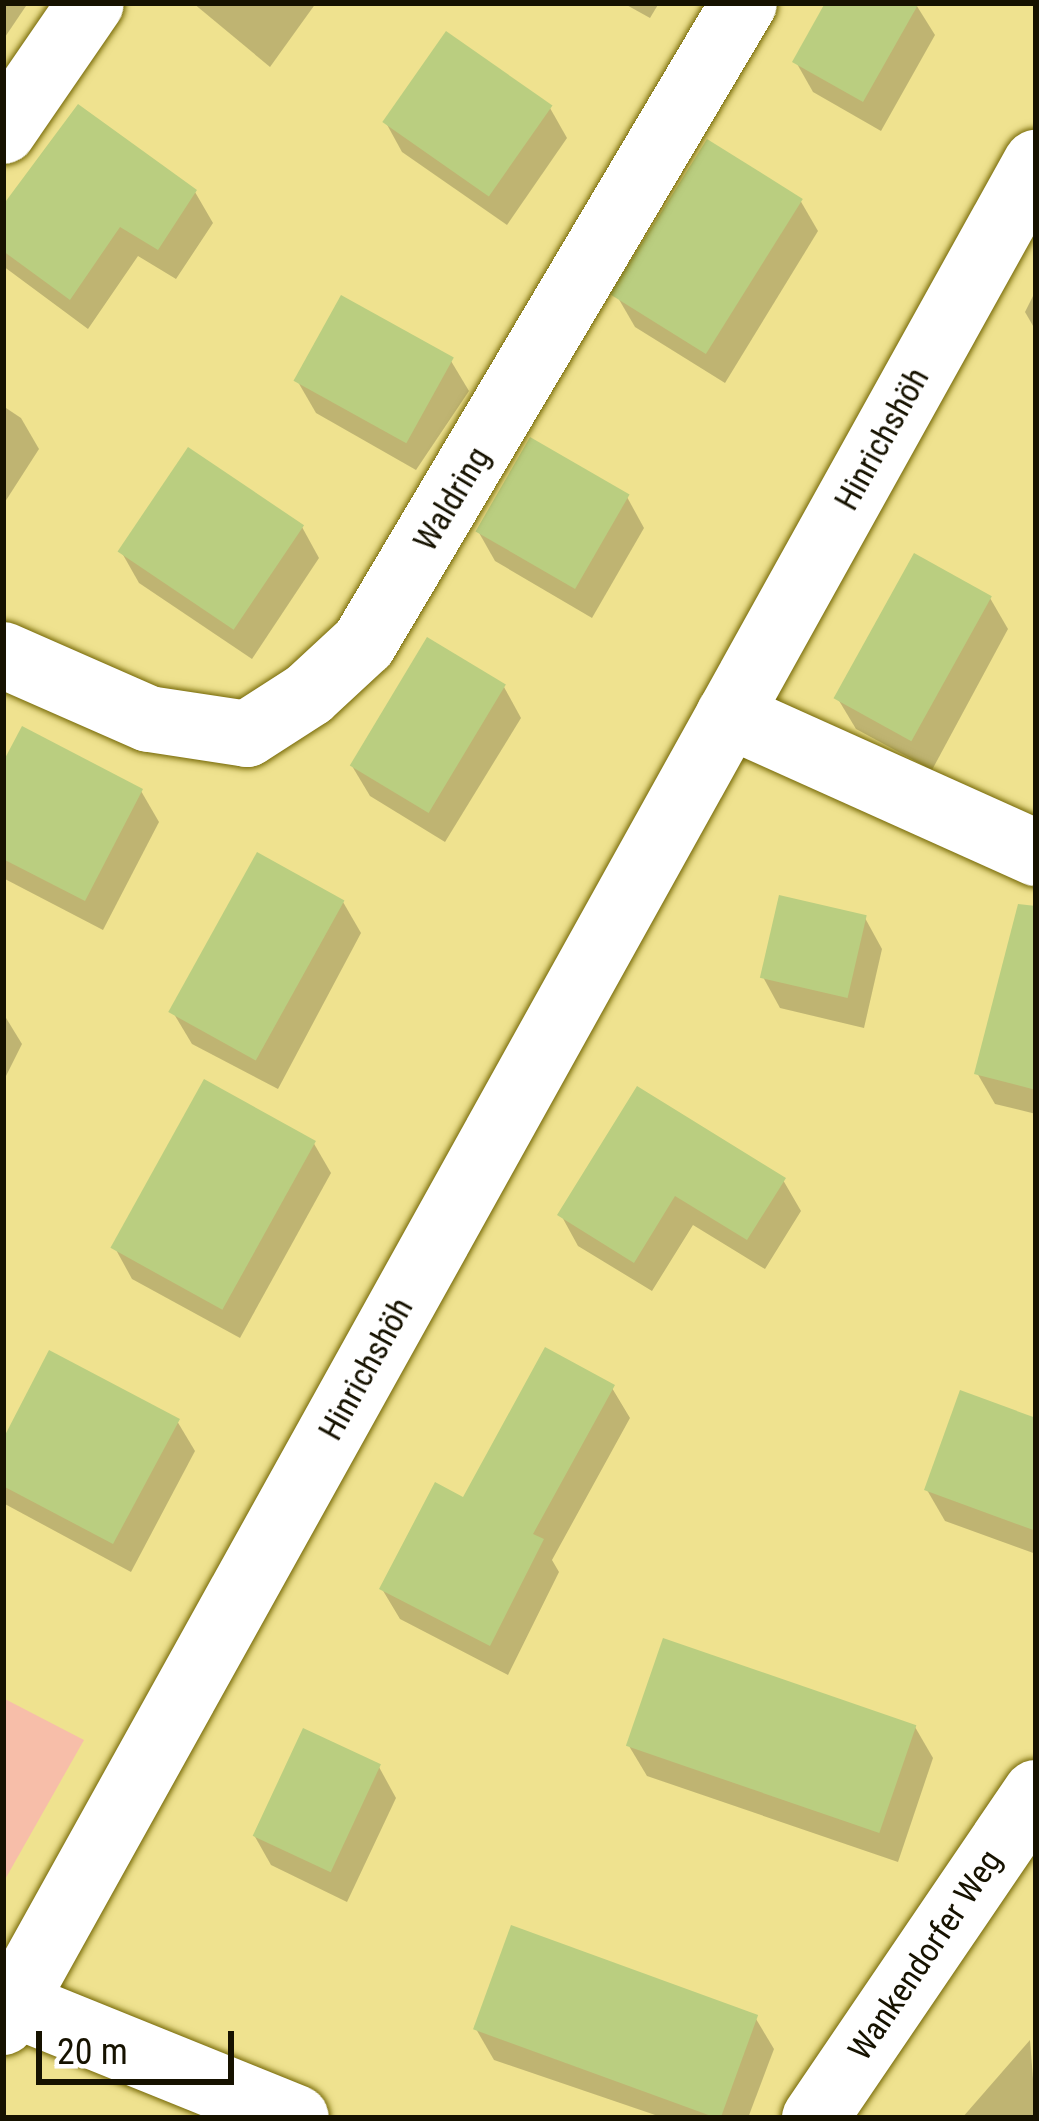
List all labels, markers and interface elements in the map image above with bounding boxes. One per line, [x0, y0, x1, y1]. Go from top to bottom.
street label: Hinrichshöh [827, 361, 937, 517]
street label: Waldring [406, 440, 498, 558]
street label: Hinrichshöh [311, 1291, 421, 1447]
street label: Wankendorfer Weg [840, 1842, 1010, 2068]
scale bar [42, 2007, 240, 2081]
text: 20 m [57, 2031, 128, 2073]

